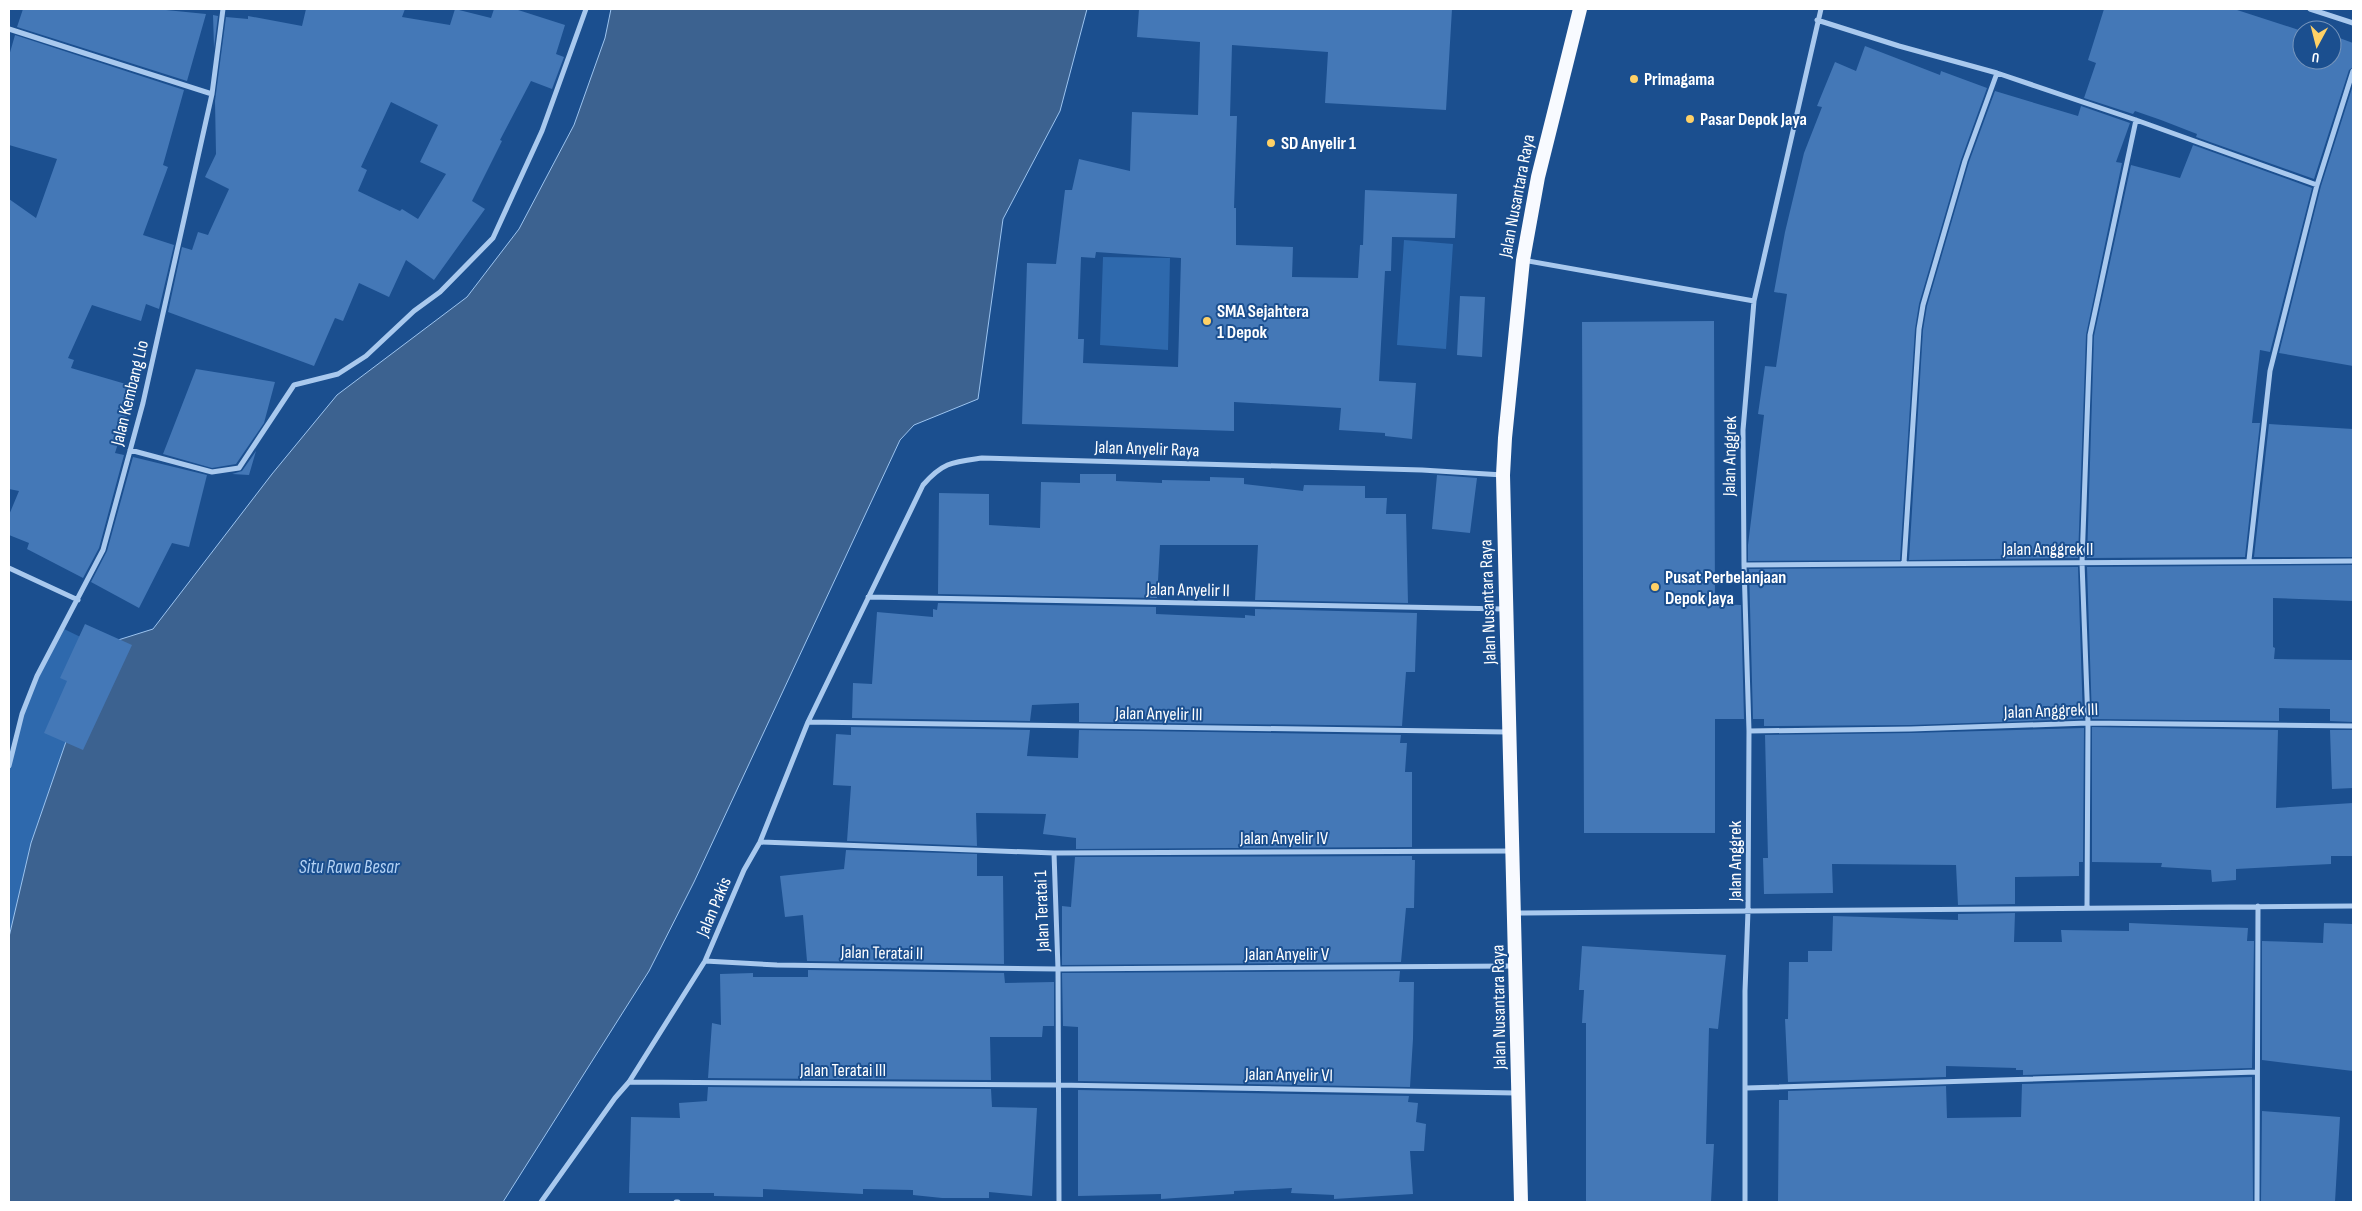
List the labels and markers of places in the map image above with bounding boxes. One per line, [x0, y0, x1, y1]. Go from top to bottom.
place label: Primagama [1644, 69, 1715, 90]
marker: Primagama [1628, 73, 1640, 85]
place label: Pasar Depok Jaya [1700, 109, 1807, 130]
marker: Pasar Depok Jaya [1684, 113, 1696, 125]
place label: SD Anyelir 1 [1281, 133, 1356, 154]
marker: SD Anyelir 1 [1265, 137, 1277, 149]
place label: SMA Sejahtera 1 Depok [1217, 301, 1309, 343]
marker: SMA Sejahtera 1 Depok [1201, 315, 1213, 327]
place label: Pusat Perbelanjaan Depok Jaya [1665, 567, 1786, 609]
marker: Pusat Perbelanjaan Depok Jaya [1649, 581, 1661, 593]

